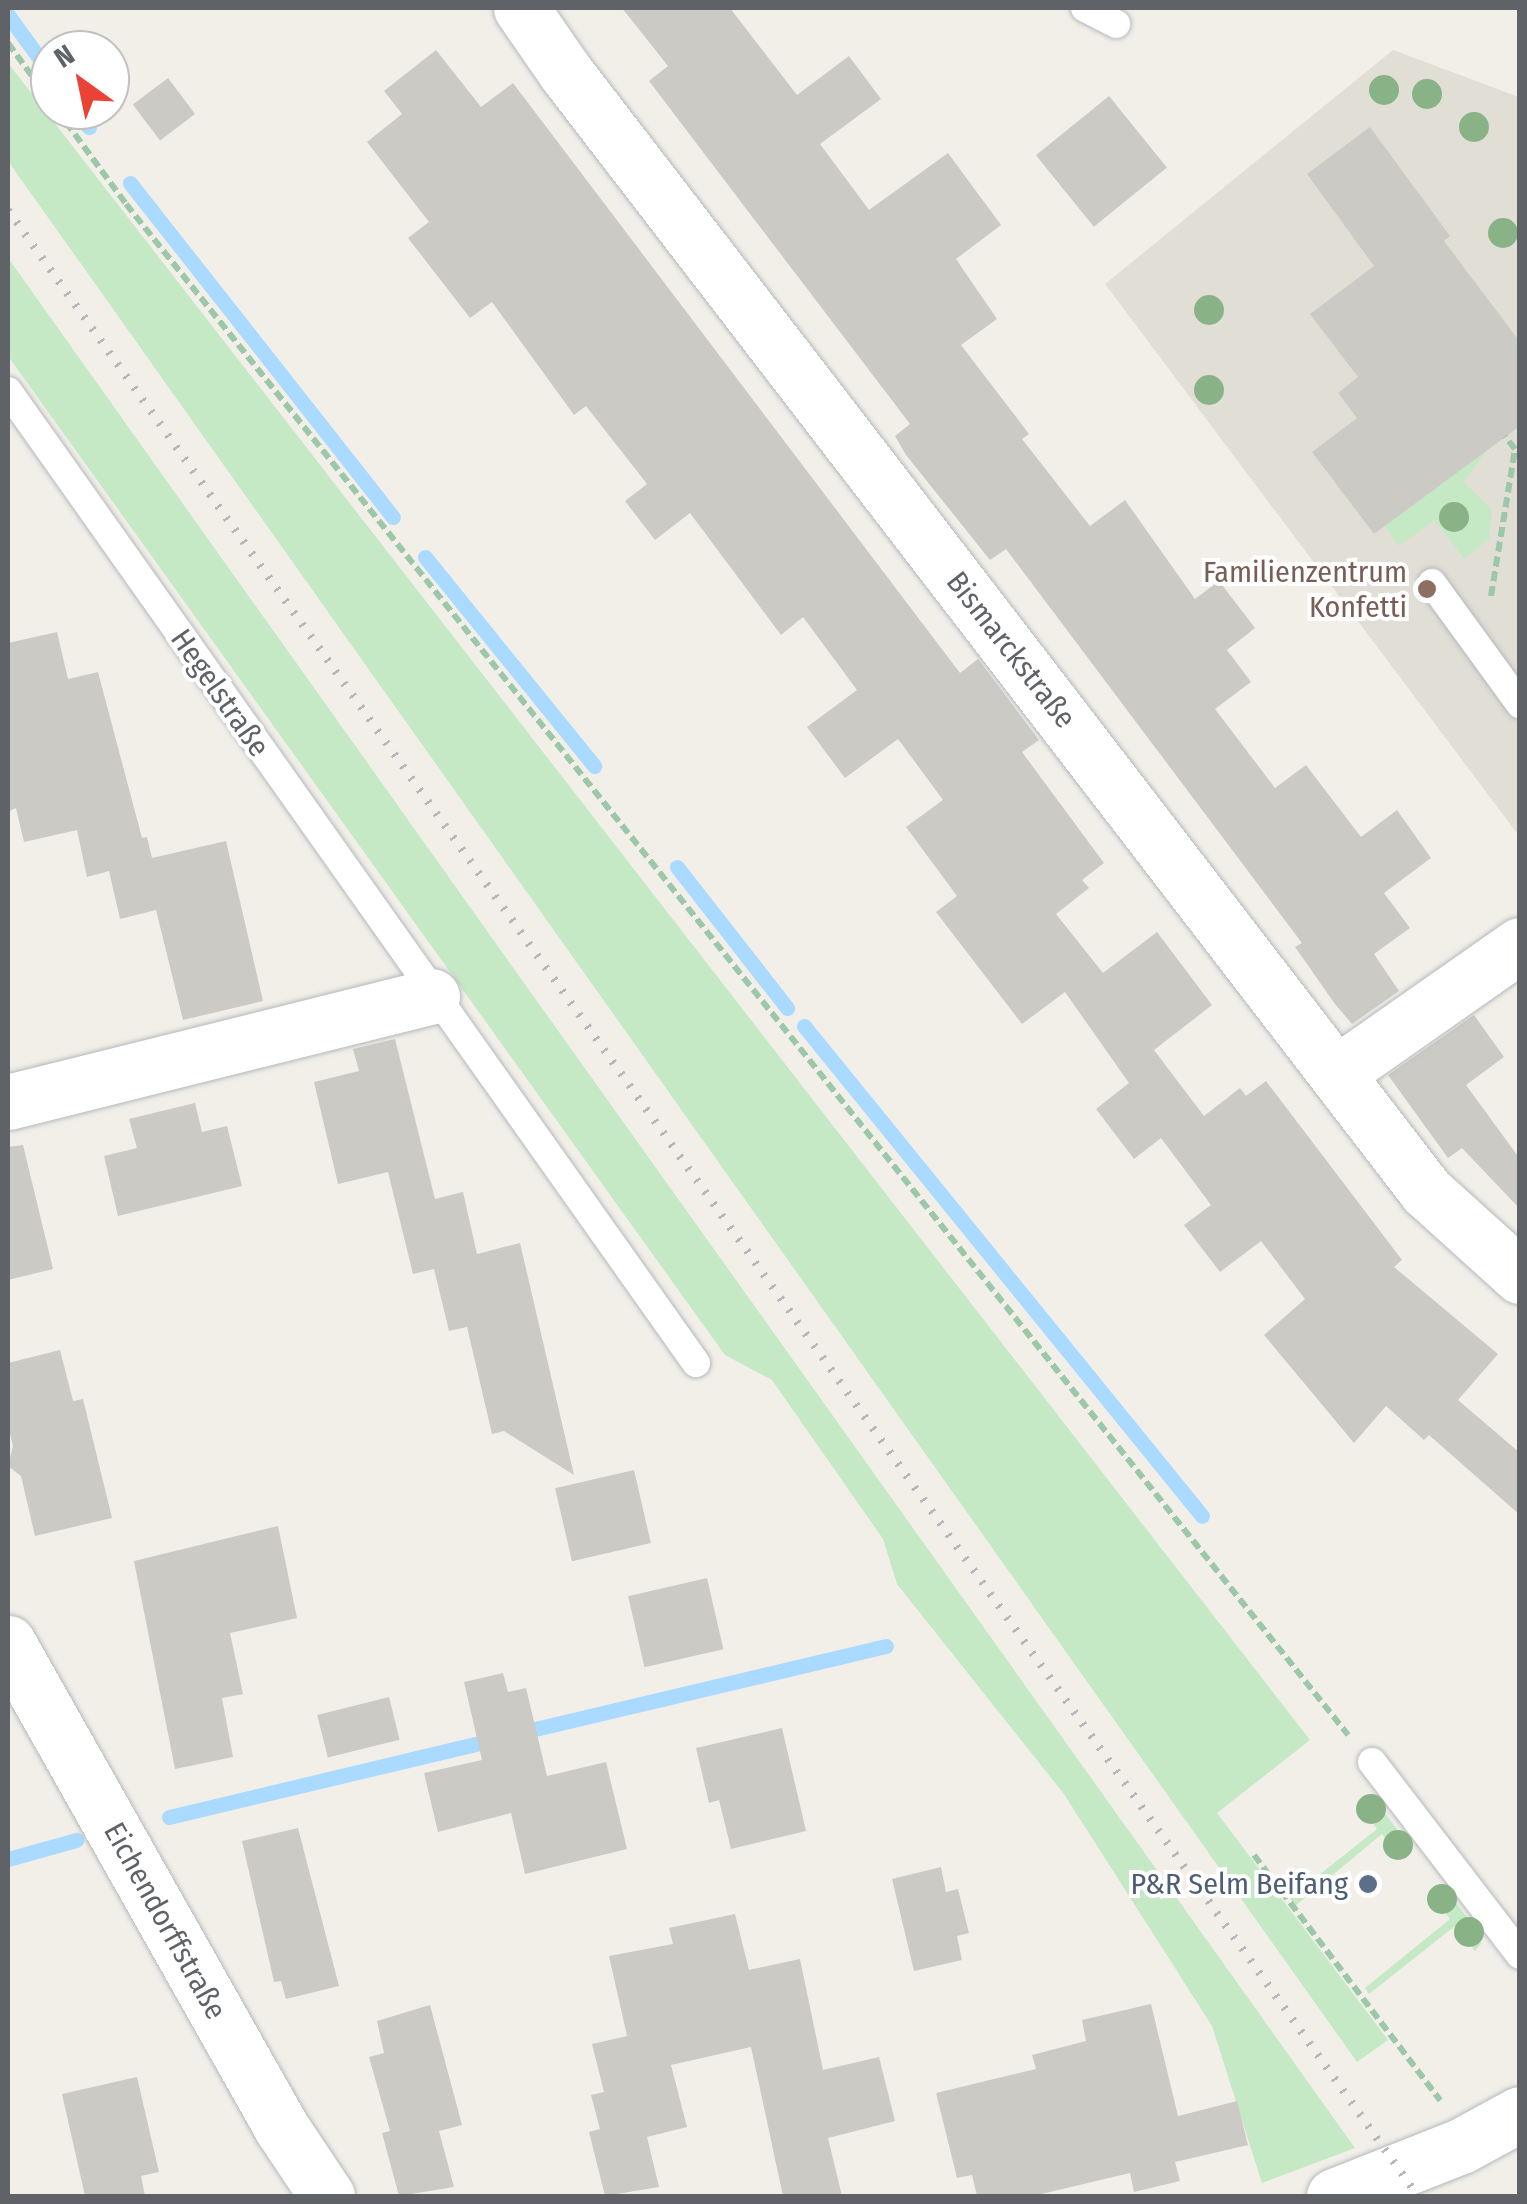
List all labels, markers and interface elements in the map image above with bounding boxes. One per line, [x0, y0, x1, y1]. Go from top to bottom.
north arrow [30, 30, 130, 130]
text: N [48, 38, 81, 75]
place label: Familienzentrum Konfetti [1203, 554, 1407, 624]
street label: Bismarckstraße [939, 565, 1083, 735]
marker: Familienzentrum Konfetti [1416, 578, 1438, 600]
street label: Hegelstraße [163, 622, 277, 764]
street label: Eichendorffstraße [96, 1816, 234, 2026]
place label: P&R Selm Beifang [1130, 1866, 1348, 1902]
marker: P&R Selm Beifang [1357, 1873, 1379, 1895]

